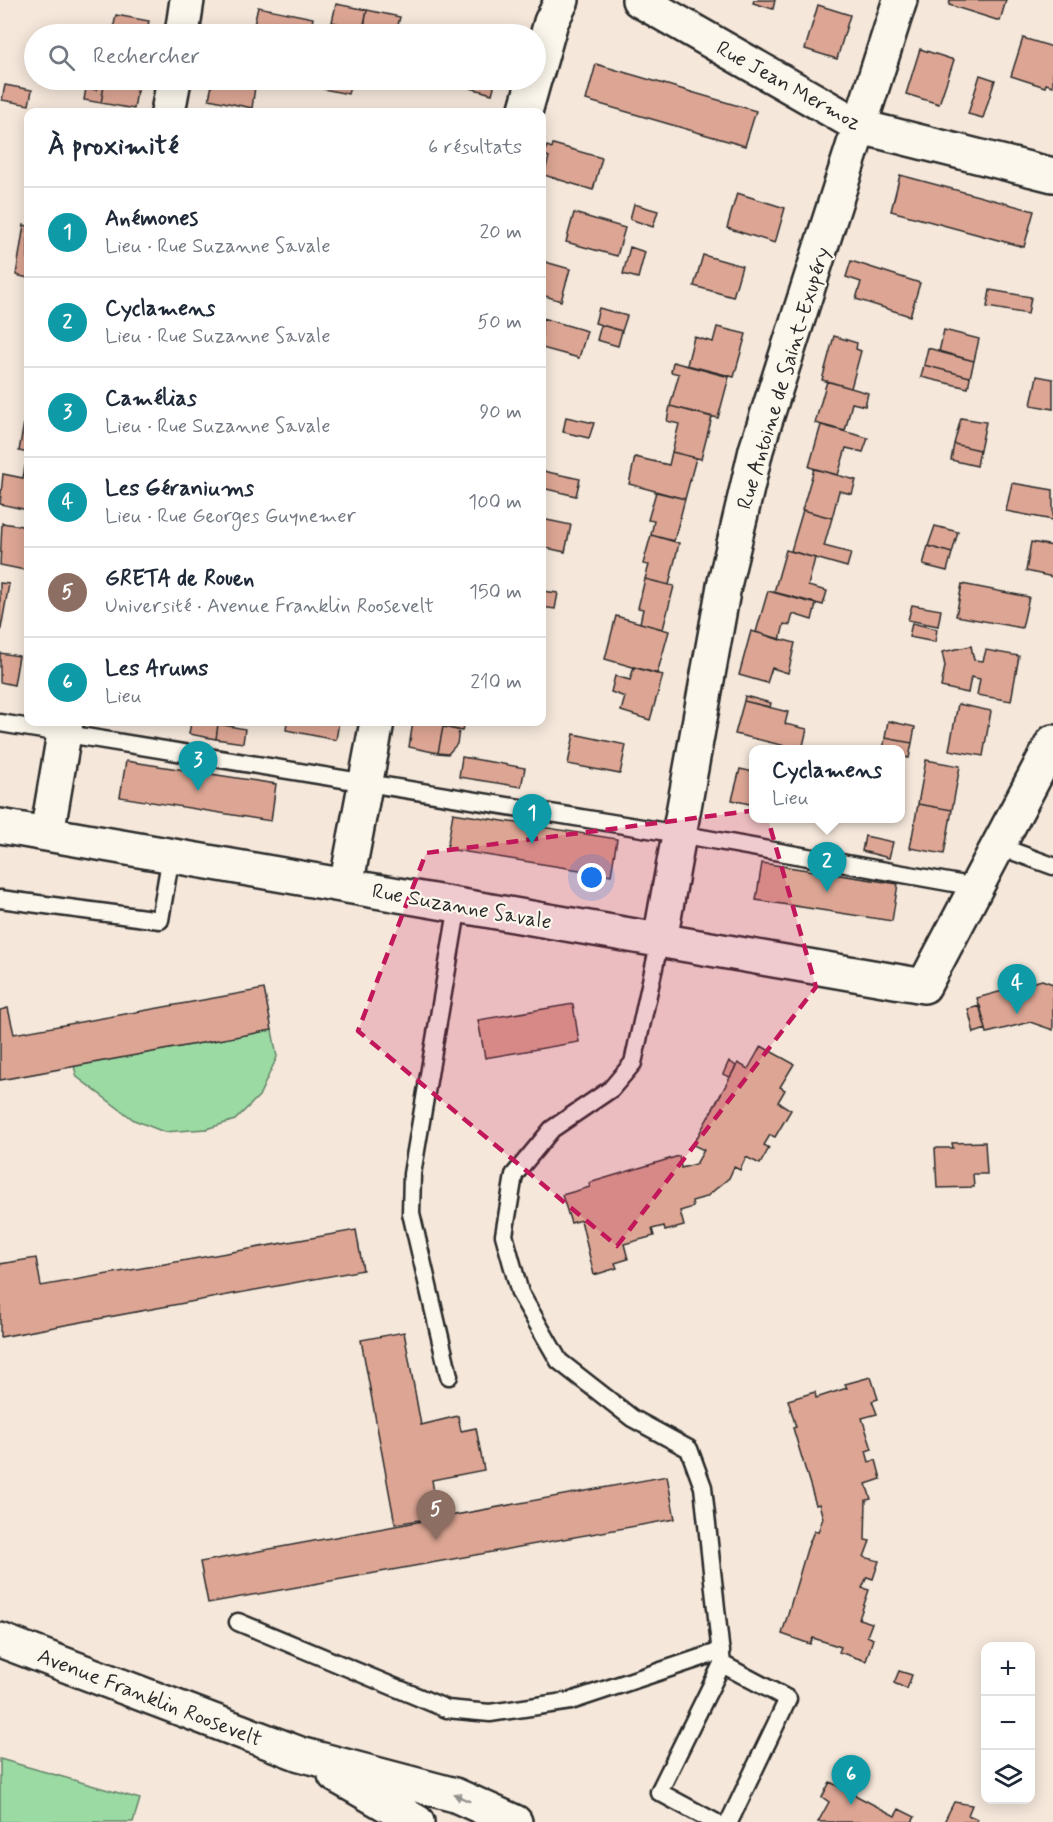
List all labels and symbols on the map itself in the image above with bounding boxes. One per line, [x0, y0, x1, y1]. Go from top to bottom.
street label: Rue Jean Mermoz [711, 34, 866, 137]
street label: Rue Antoine de Saint-Exupéry [731, 244, 837, 513]
pin: 3 [178, 742, 218, 791]
pin: 1 [512, 794, 552, 844]
pin: 2 [808, 842, 846, 892]
your location [577, 863, 606, 892]
street label: Rue Suzanne Savale [370, 877, 554, 937]
pin: 4 [998, 964, 1036, 1014]
pin: 5 [416, 1490, 456, 1540]
street label: Avenue Franklin Roosevelt [33, 1642, 266, 1754]
pin: 6 [832, 1756, 870, 1805]
one-way arrow [452, 1793, 470, 1803]

